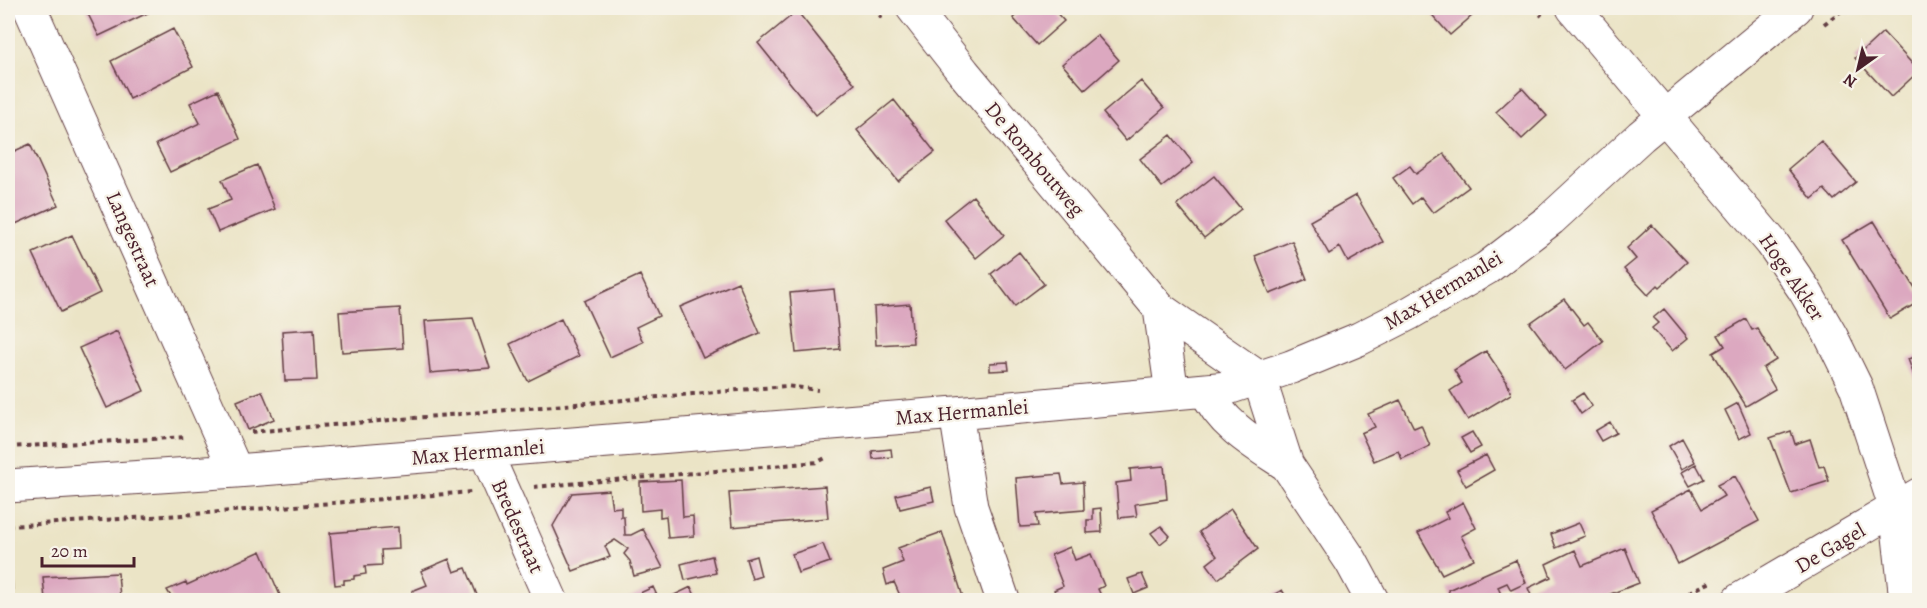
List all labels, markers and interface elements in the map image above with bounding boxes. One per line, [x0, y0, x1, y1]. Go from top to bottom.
north arrow [1828, 39, 1888, 99]
text: N [1839, 68, 1861, 93]
street label: De Romboutweg [979, 96, 1092, 223]
street label: Langestraat [100, 187, 166, 291]
street label: Hoge Akker [1753, 228, 1831, 326]
street label: Max Hermanlei [1379, 244, 1508, 336]
street label: Max Hermanlei [894, 392, 1030, 432]
street label: Max Hermanlei [410, 432, 546, 472]
street label: Bredestraat [485, 475, 551, 577]
street label: De Gagel [1790, 516, 1870, 580]
scale bar [42, 530, 134, 568]
text: 20 m [51, 539, 88, 563]

